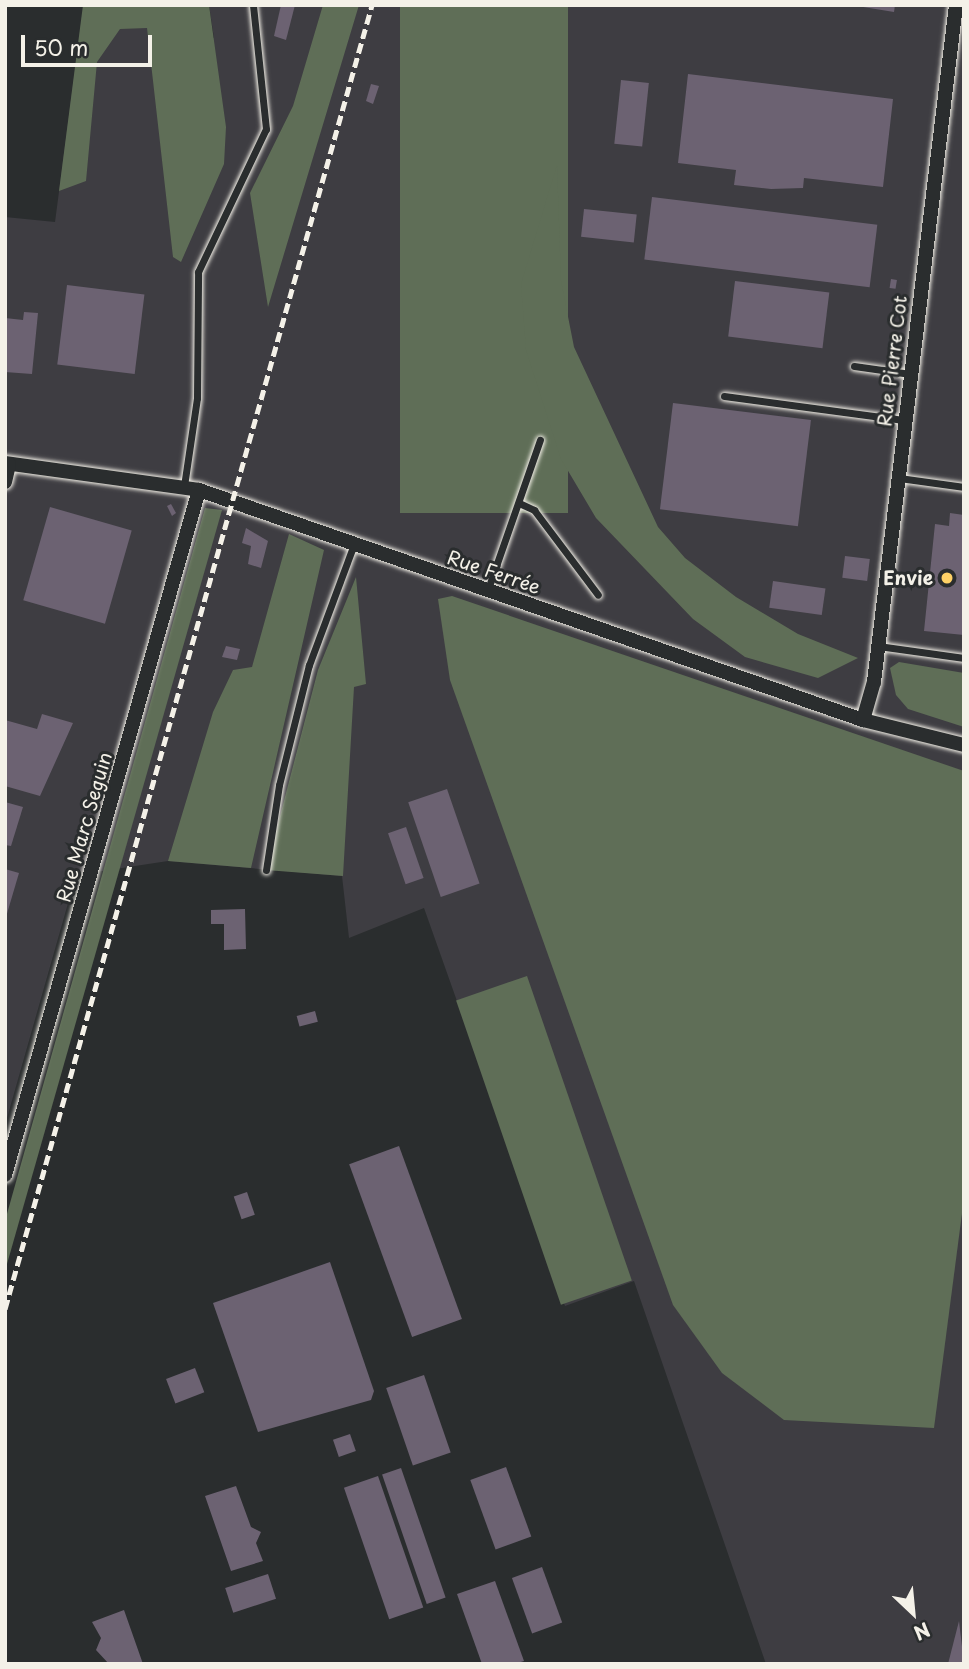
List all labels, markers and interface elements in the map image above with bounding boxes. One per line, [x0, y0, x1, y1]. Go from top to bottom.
scale bar [24, 21, 156, 65]
text: 50 m [34, 31, 88, 63]
street label: Rue Pierre Cot [872, 293, 912, 429]
street label: Rue Ferrée [443, 545, 545, 599]
place label: Envie [883, 567, 933, 589]
marker: Envie [939, 570, 955, 586]
street label: Rue Marc Seguin [52, 749, 116, 905]
north arrow [878, 1578, 948, 1648]
text: N [909, 1616, 935, 1648]

